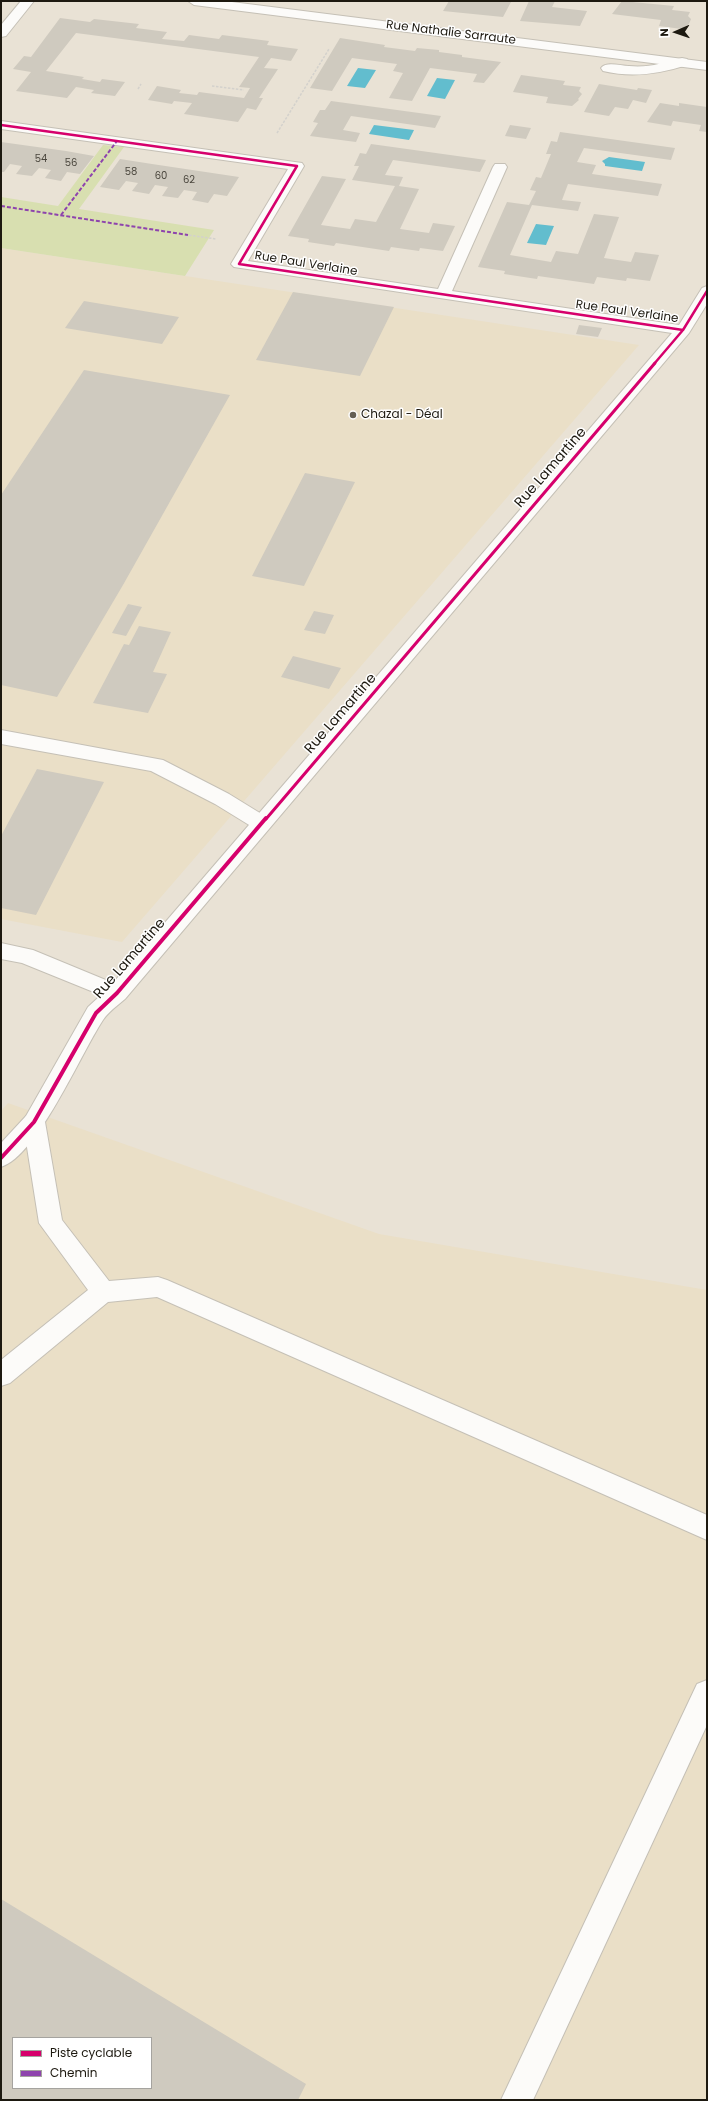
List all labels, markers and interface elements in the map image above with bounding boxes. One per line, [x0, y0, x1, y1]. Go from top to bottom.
north arrow [656, 12, 696, 52]
street label: Rue Nathalie Sarraute [385, 18, 517, 48]
text: N [656, 28, 672, 37]
house number: 54 [35, 153, 47, 165]
house number: 56 [65, 157, 77, 169]
house number: 58 [125, 166, 137, 178]
house number: 60 [155, 170, 167, 182]
house number: 62 [183, 174, 195, 186]
street label: Rue Paul Verlaine [254, 249, 358, 279]
street label: Rue Paul Verlaine [575, 298, 679, 326]
place label: Chazal - Déal [361, 408, 443, 422]
marker: Chazal - Déal [348, 410, 358, 420]
street label: Rue Lamartine [512, 424, 590, 512]
street label: Rue Lamartine [302, 670, 380, 758]
street label: Rue Lamartine [91, 915, 169, 1003]
legend [12, 2037, 152, 2089]
text: Piste cyclable [50, 2044, 132, 2061]
text: Chemin [50, 2064, 97, 2081]

